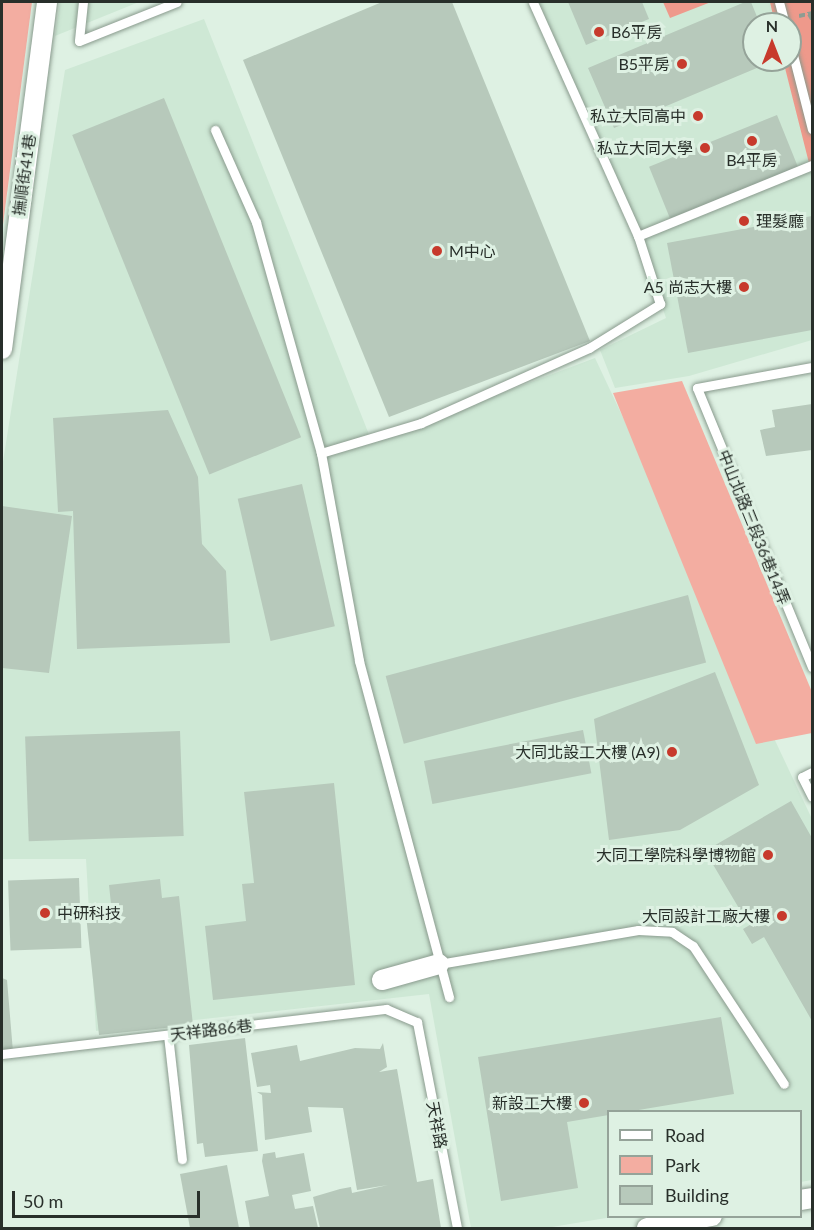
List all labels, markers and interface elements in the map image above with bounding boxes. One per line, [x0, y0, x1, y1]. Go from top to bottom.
north arrow [742, 12, 802, 72]
text: N [766, 16, 778, 35]
place label: B6平房 [611, 22, 663, 42]
marker: B6平房 [592, 25, 606, 39]
place label: B5平房 [618, 54, 670, 74]
marker: B5平房 [675, 57, 689, 71]
place label: 私立大同高中 [590, 106, 686, 126]
marker: 私立大同高中 [691, 109, 705, 123]
street label: 撫順街41巷 [9, 133, 39, 217]
marker: B4平房 [745, 134, 759, 148]
place label: 私立大同大學 [597, 138, 693, 158]
marker: 私立大同大學 [698, 141, 712, 155]
place label: B4平房 [726, 150, 778, 170]
place label: 理髮廳 [756, 211, 804, 231]
marker: 理髮廳 [737, 214, 751, 228]
place label: M中心 [449, 241, 496, 261]
marker: M中心 [430, 244, 444, 258]
place label: A5 尚志大樓 [644, 277, 732, 297]
marker: A5 尚志大樓 [737, 280, 751, 294]
street label: 中山北路三段36巷14弄 [714, 447, 794, 607]
place label: 大同北設工大樓 (A9) [515, 742, 660, 762]
marker: 大同北設工大樓 (A9) [665, 745, 679, 759]
place label: 大同工學院科學博物館 [596, 845, 756, 865]
marker: 大同工學院科學博物館 [761, 848, 775, 862]
place label: 中研科技 [57, 903, 121, 923]
marker: 中研科技 [38, 906, 52, 920]
place label: 大同設計工廠大樓 [642, 906, 770, 926]
marker: 大同設計工廠大樓 [775, 909, 789, 923]
street label: 天祥路86巷 [169, 1015, 253, 1045]
place label: 新設工大樓 [492, 1093, 572, 1113]
marker: 新設工大樓 [577, 1096, 591, 1110]
street label: 天祥路 [423, 1100, 451, 1150]
legend [607, 1110, 802, 1218]
text: Road [665, 1124, 705, 1146]
text: Park [665, 1154, 700, 1176]
scale bar [15, 1179, 202, 1217]
text: Building [665, 1184, 729, 1206]
text: 50 m [23, 1190, 63, 1212]

